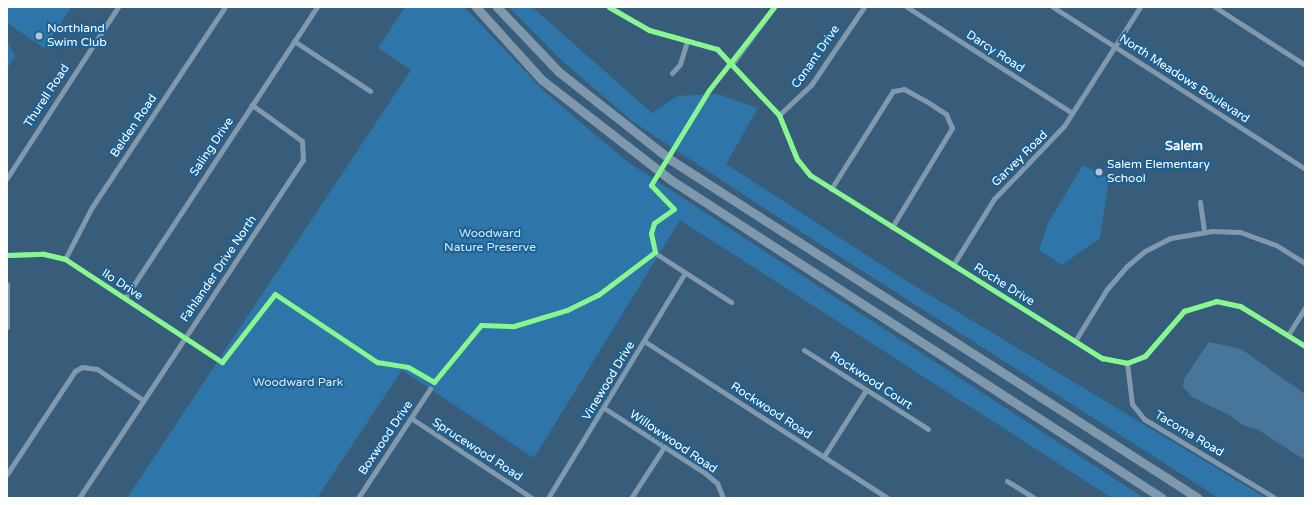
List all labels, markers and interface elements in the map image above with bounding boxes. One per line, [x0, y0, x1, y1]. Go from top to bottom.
place label: Northland Swim Club [47, 22, 107, 50]
street label: Conant Drive [789, 23, 843, 91]
street label: Darcy Road [963, 28, 1027, 76]
marker: Northland Swim Club [34, 31, 44, 41]
street label: North Meadows Boulevard [1116, 32, 1252, 126]
street label: Thurell Road [21, 62, 73, 130]
street label: Belden Road [108, 92, 160, 160]
street label: Saling Drive [187, 115, 237, 179]
street label: Garvey Road [989, 128, 1051, 190]
district label: Salem [1165, 138, 1203, 154]
place label: Salem Elementary School [1107, 158, 1210, 186]
marker: Salem Elementary School [1094, 167, 1104, 177]
street label: Fahlander Drive North [178, 213, 260, 325]
park label: Woodward Nature Preserve [444, 227, 536, 255]
street label: Roche Drive [971, 261, 1037, 309]
street label: Ilo Drive [99, 266, 145, 304]
street label: Vinewood Drive [580, 339, 638, 423]
street label: Rockwood Court [827, 349, 915, 413]
park label: Woodward Park [253, 376, 343, 390]
street label: Rockwood Road [728, 379, 814, 443]
street label: Boxwood Drive [356, 398, 416, 478]
street label: Willowwood Road [626, 407, 720, 477]
street label: Tacoma Road [1152, 408, 1226, 460]
street label: Sprucewood Road [429, 415, 525, 485]

